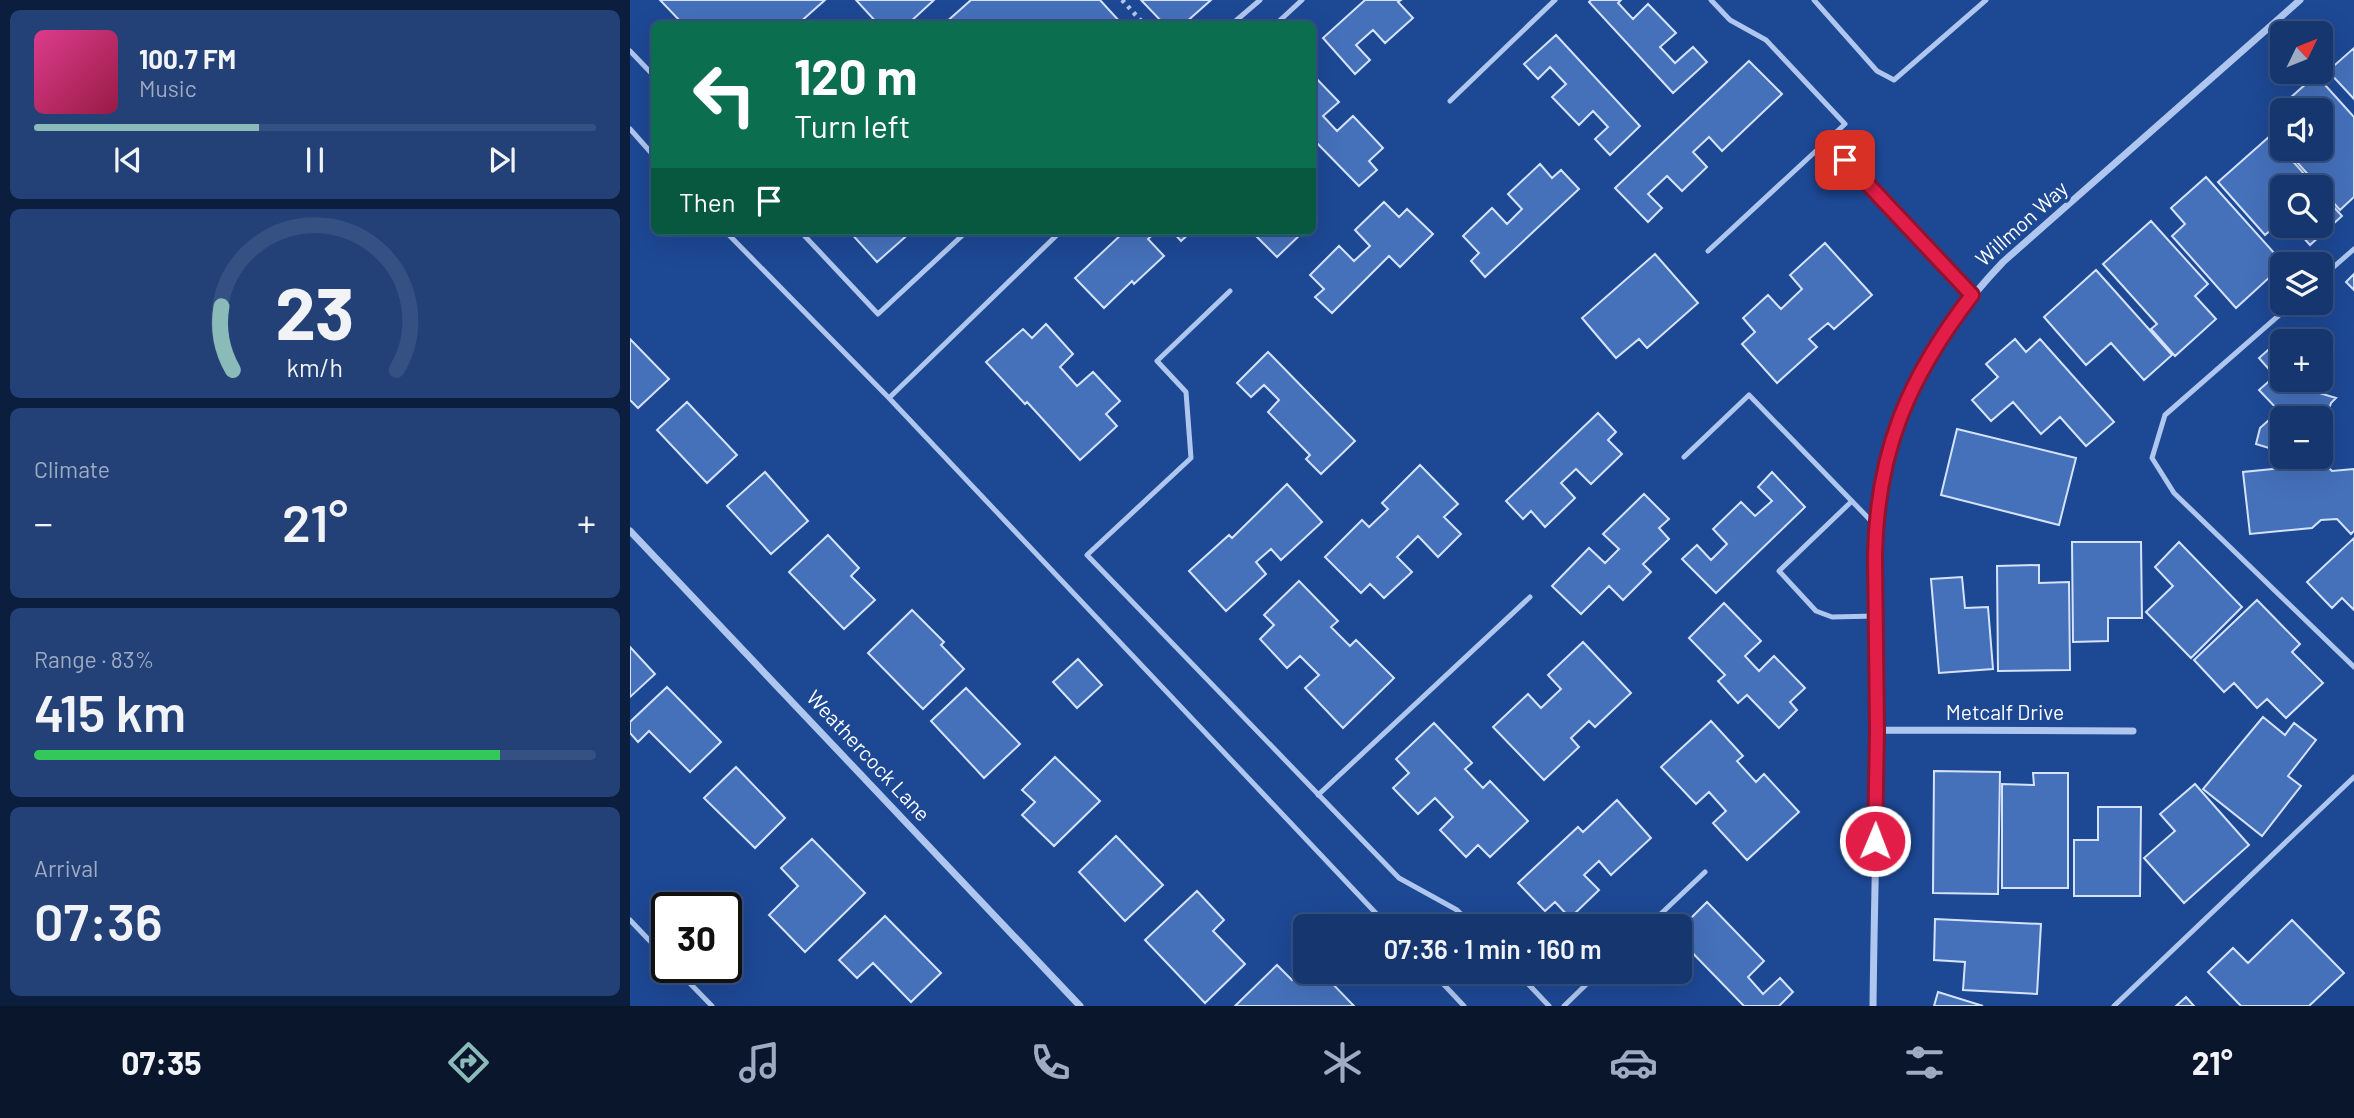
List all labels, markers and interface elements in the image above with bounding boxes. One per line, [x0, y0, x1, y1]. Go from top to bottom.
north arrow [2270, 21, 2333, 84]
map controls [2270, 21, 2333, 469]
text: 100.7 FM [139, 43, 236, 74]
text: 120 m [794, 46, 917, 105]
icon: left [679, 49, 770, 140]
text: Music [139, 74, 197, 102]
button: sound [2270, 98, 2333, 161]
text: Turn left [794, 106, 911, 144]
pin [1815, 130, 1875, 190]
icon: previous [109, 141, 147, 179]
icon: pause [296, 141, 334, 179]
icon: next [483, 141, 521, 179]
icon: arrive [1826, 141, 1864, 179]
street label: Willmon Way [1970, 175, 2072, 271]
button: search [2270, 175, 2333, 238]
icon: arrive [750, 182, 788, 220]
text: Then [679, 186, 736, 217]
button: layers [2270, 252, 2333, 315]
text: 23 [275, 267, 355, 355]
button: + [2270, 329, 2333, 392]
text: km/h [287, 352, 343, 382]
button: − [2270, 406, 2333, 469]
text: Climate [34, 455, 110, 483]
text: 21° [282, 490, 348, 552]
text: − [34, 499, 53, 545]
text: + [577, 499, 596, 545]
text: Range · 83% [34, 645, 154, 673]
text: 415 km [34, 680, 186, 742]
street label: Weathercock Lane [802, 684, 936, 826]
street label: Metcalf Drive [1946, 699, 2064, 724]
position arrow [1838, 804, 1912, 878]
text: Arrival [34, 854, 98, 882]
text: 07:36 [34, 889, 163, 951]
speed limit sign: 30 [651, 892, 742, 983]
text: 07:36 · 1 min · 160 m [1384, 933, 1601, 964]
icon: directions [444, 1038, 493, 1087]
icon: music [735, 1038, 784, 1087]
icon: phone [1026, 1038, 1075, 1087]
icon: climate [1318, 1038, 1367, 1087]
icon: car [1609, 1038, 1658, 1087]
icon: filters [1900, 1038, 1949, 1087]
text: 07:35 [121, 1043, 201, 1081]
text: 21° [2192, 1043, 2233, 1081]

